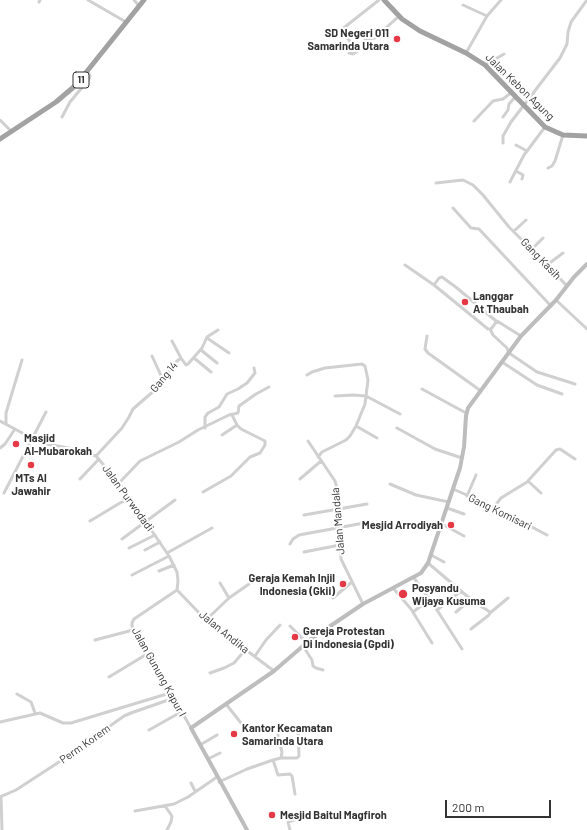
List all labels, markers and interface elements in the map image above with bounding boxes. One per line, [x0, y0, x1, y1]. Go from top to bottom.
place label: SD Negeri 011 Samarinda Utara [308, 26, 389, 52]
marker: SD Negeri 011 Samarinda Utara [392, 34, 402, 44]
street label: Jalan Kebon Agung [483, 51, 557, 123]
road number: 11 [73, 72, 89, 88]
street label: Gang Kasih [518, 235, 564, 283]
place label: Langgar At Thaubah [473, 289, 529, 315]
marker: Langgar At Thaubah [460, 297, 470, 307]
street label: Gang 14 [147, 359, 181, 395]
place label: Masjid Al-Mubarokah [24, 431, 92, 457]
marker: Masjid Al-Mubarokah [11, 439, 21, 449]
marker: MTs Al Jawahir [26, 460, 36, 470]
street label: Jalan Purwodadi [99, 462, 157, 534]
place label: MTs Al Jawahir [11, 471, 51, 497]
street label: Jalan Mandala [328, 487, 348, 555]
street label: Gang Komisari [466, 491, 534, 533]
place label: Mesjid Arrodiyah [362, 518, 443, 532]
marker: Mesjid Arrodiyah [446, 520, 456, 530]
place label: Geraja Kemah Injil Indonesia (Gkii) [249, 571, 335, 597]
marker: Geraja Kemah Injil Indonesia (Gkii) [338, 579, 348, 589]
place label: Posyandu Wijaya Kusuma [412, 581, 486, 607]
marker: Posyandu Wijaya Kusuma [397, 588, 409, 600]
street label: Jalan Andika [196, 608, 252, 656]
place label: Gereja Protestan Di Indonesia (Gpdi) [303, 624, 394, 650]
street label: Jalan Gunung Kapur I [129, 625, 189, 719]
marker: Gereja Protestan Di Indonesia (Gpdi) [290, 632, 300, 642]
place label: Kantor Kecamatan Samarinda Utara [242, 721, 332, 747]
street label: Perm Korem [57, 722, 113, 766]
marker: Kantor Kecamatan Samarinda Utara [229, 729, 239, 739]
scale bar [447, 792, 553, 818]
text: 200 m [452, 800, 484, 814]
place label: Mesjid Baitul Magfiroh [280, 808, 387, 822]
marker: Mesjid Baitul Magfiroh [267, 810, 277, 820]

